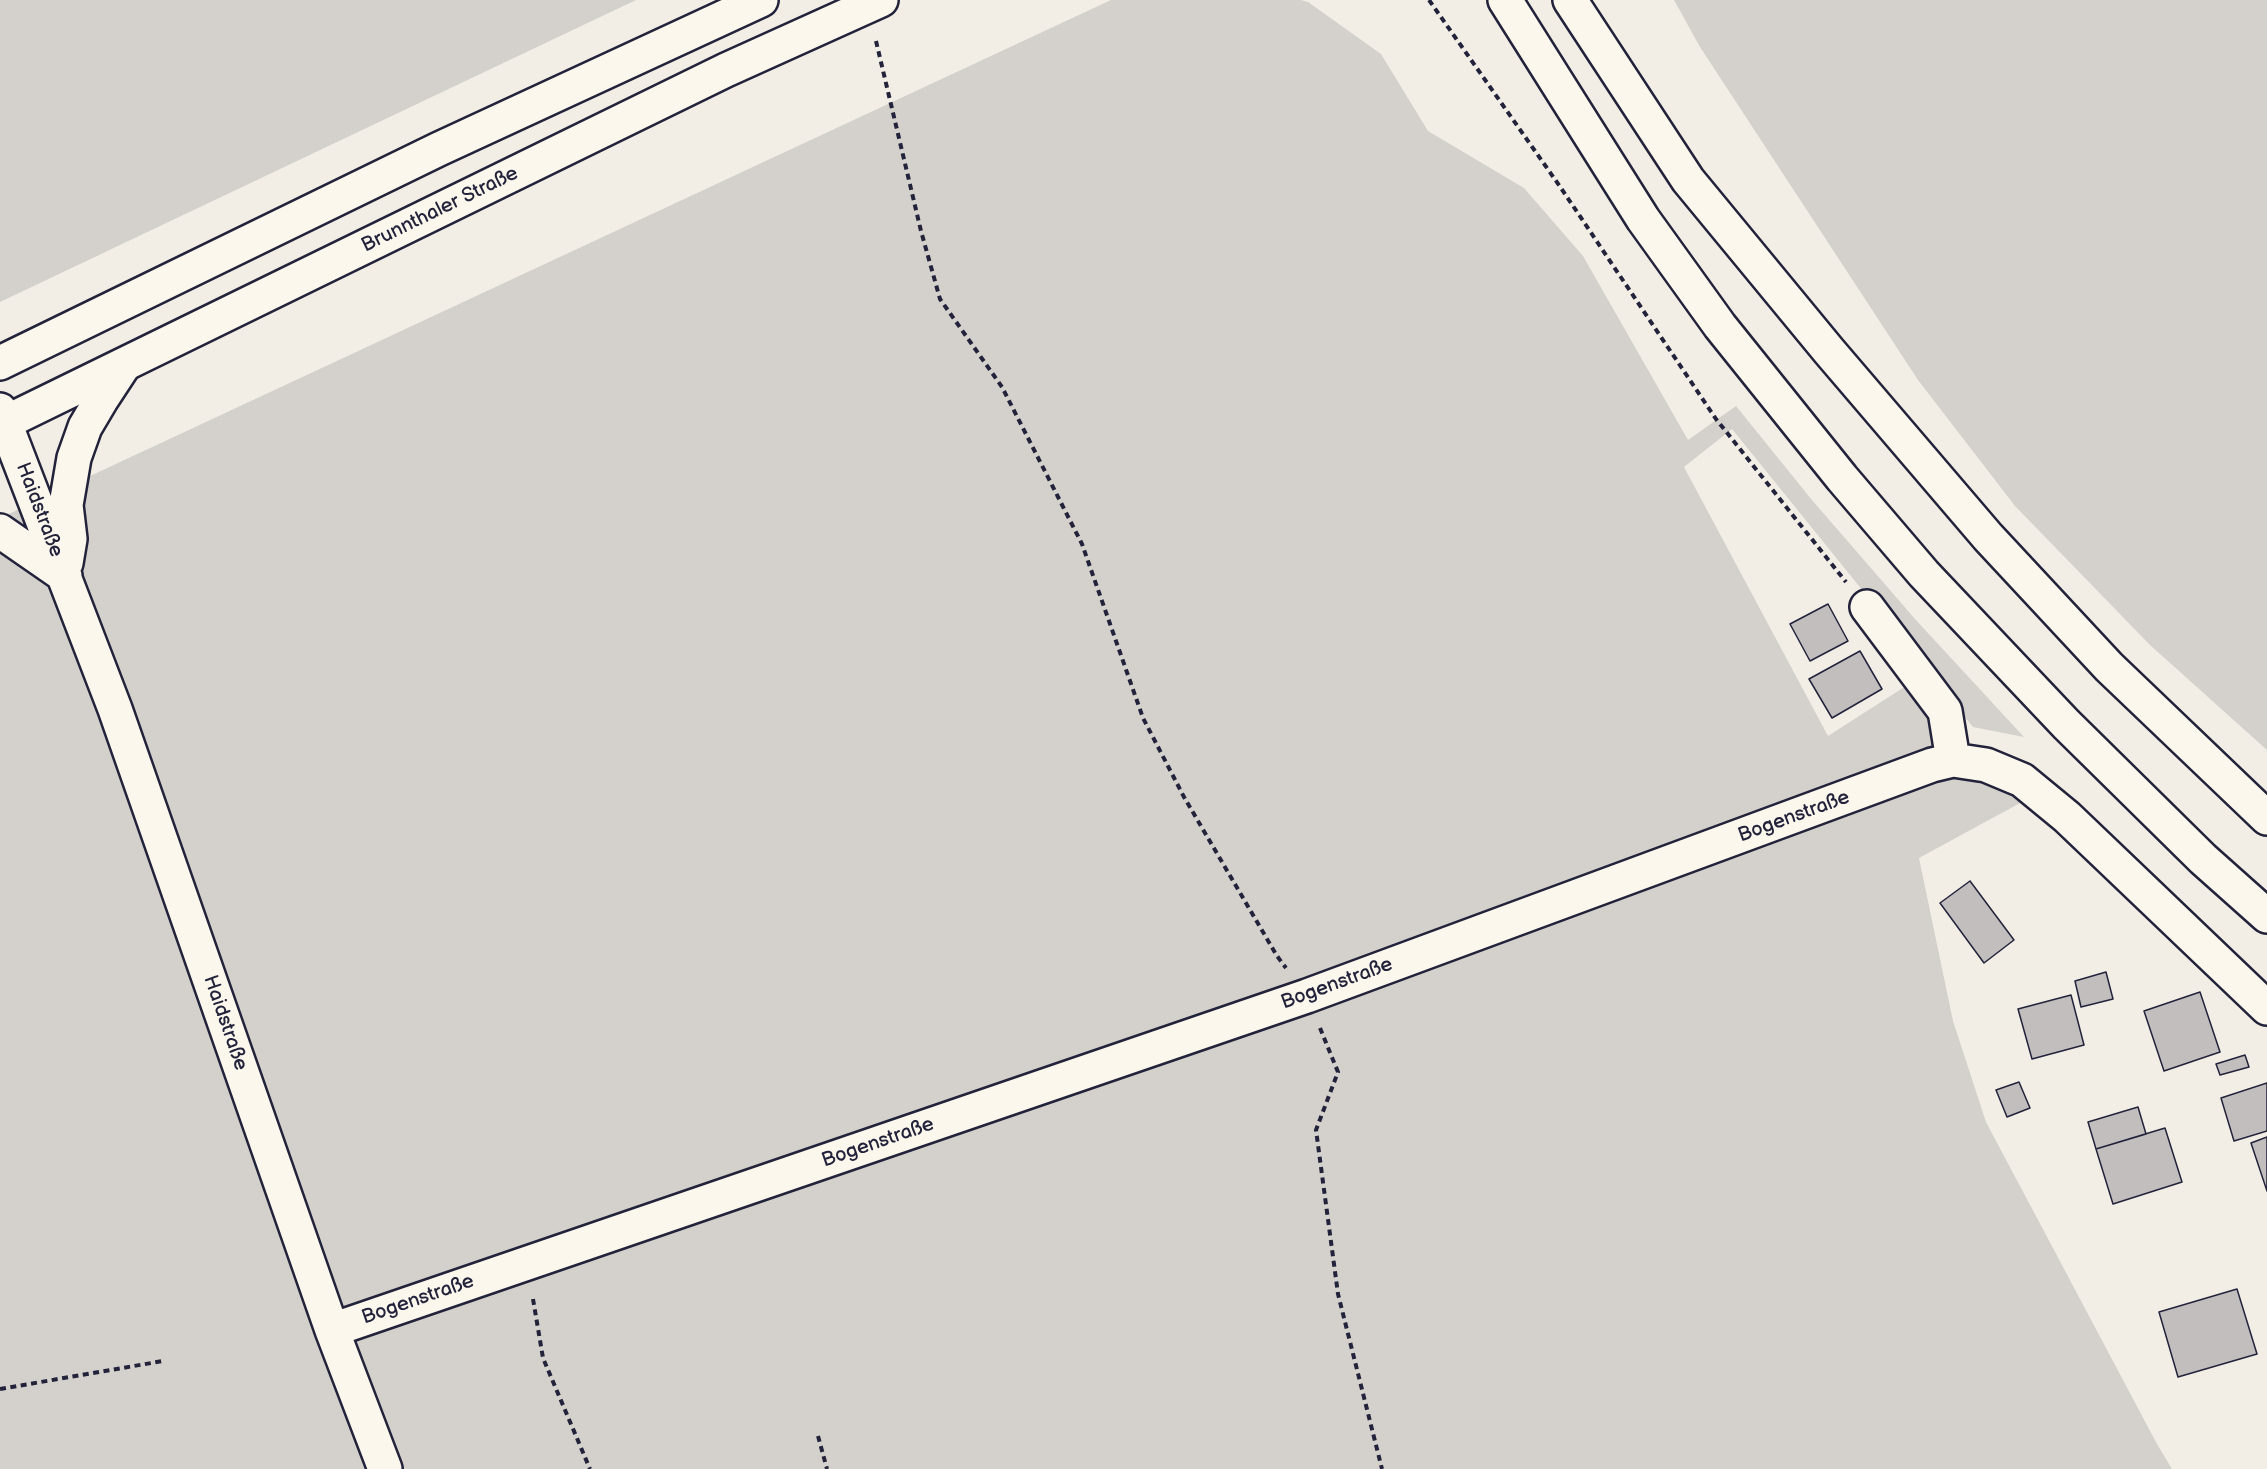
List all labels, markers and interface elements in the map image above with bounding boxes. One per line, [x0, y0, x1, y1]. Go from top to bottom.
street label: Brunnthaler Straße [358, 162, 522, 258]
street label: Haidstraße [10, 459, 68, 561]
street label: Bogenstraße [1735, 786, 1853, 848]
street label: Bogenstraße [1278, 953, 1396, 1015]
street label: Haidstraße [197, 972, 253, 1074]
street label: Bogenstraße [819, 1113, 937, 1173]
street label: Bogenstraße [359, 1270, 477, 1330]

